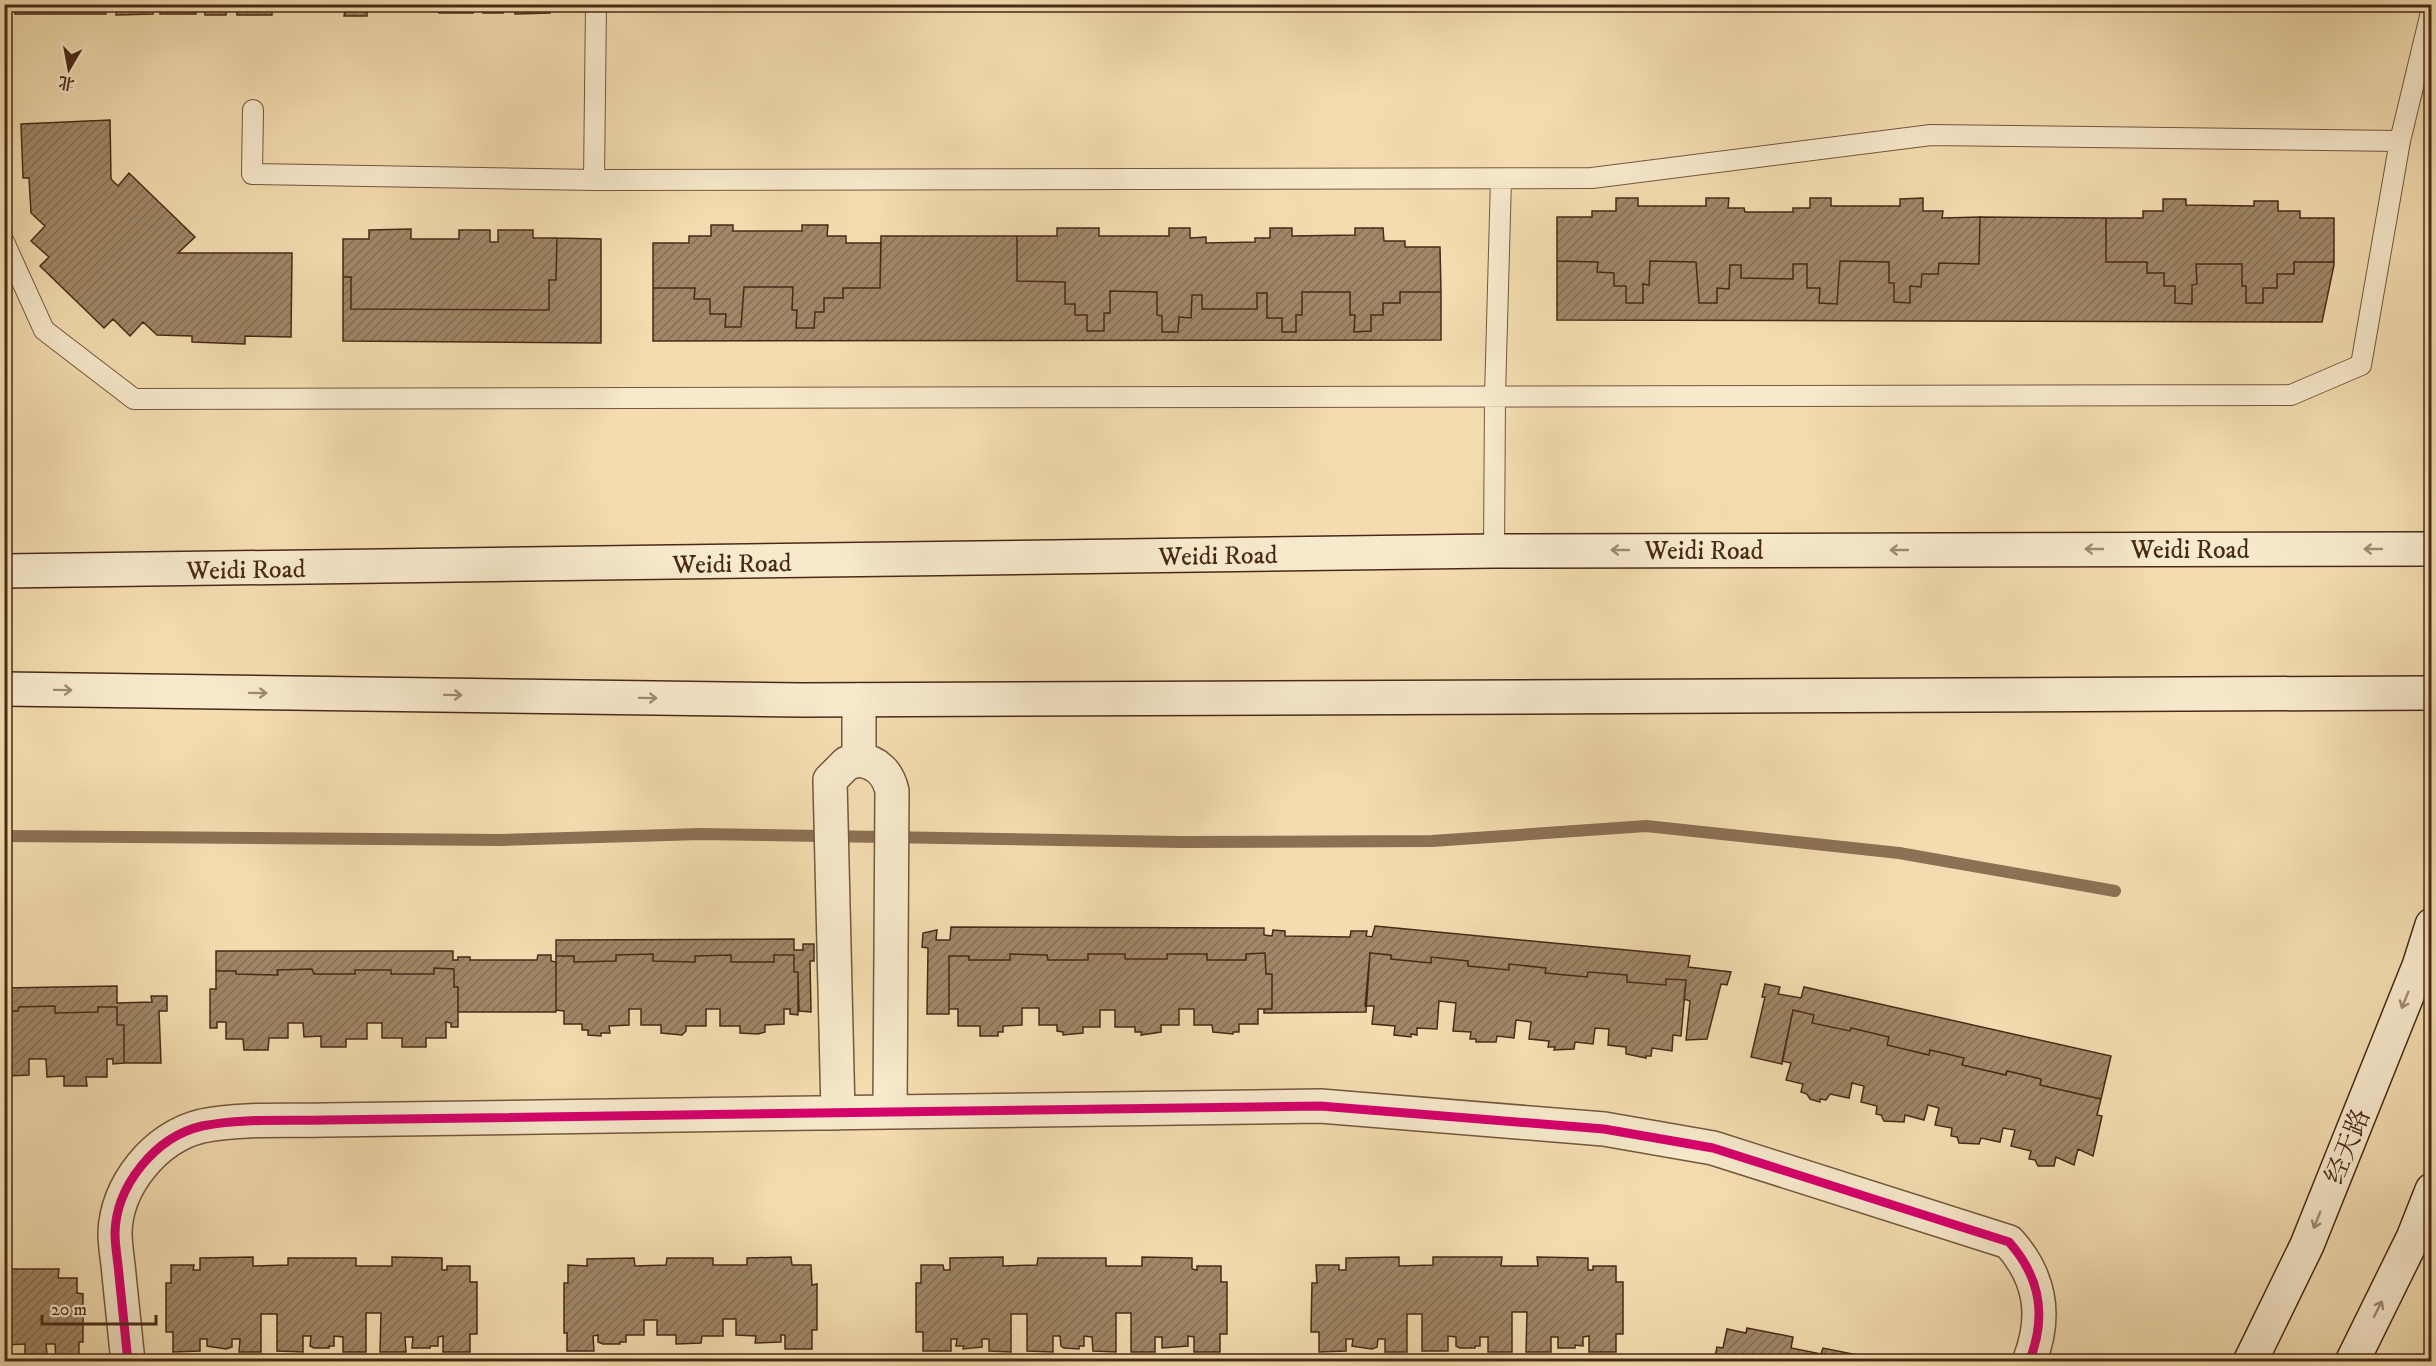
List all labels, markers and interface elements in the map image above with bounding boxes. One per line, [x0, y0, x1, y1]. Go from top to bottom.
north arrow [39, 39, 99, 99]
text: 北 [57, 72, 76, 94]
street label: Weidi Road [2129, 534, 2250, 567]
street label: Weidi Road [1643, 535, 1764, 568]
street label: Weidi Road [1157, 539, 1278, 574]
one-way arrow [2085, 543, 2105, 555]
one-way arrow [2364, 543, 2384, 555]
one-way arrow [1611, 544, 1631, 556]
one-way arrow [1890, 544, 1910, 556]
street label: Weidi Road [671, 547, 792, 582]
street label: Weidi Road [185, 553, 306, 588]
one-way arrow [52, 684, 72, 696]
one-way arrow [247, 687, 267, 698]
one-way arrow [442, 689, 462, 701]
one-way arrow [637, 692, 657, 704]
one-way arrow [2399, 990, 2410, 1009]
street label: 经天路 [2318, 1104, 2378, 1189]
one-way arrow [2311, 1210, 2322, 1229]
scale bar [42, 1288, 156, 1326]
text: 20 m [51, 1299, 87, 1321]
one-way arrow [2373, 1301, 2384, 1319]

